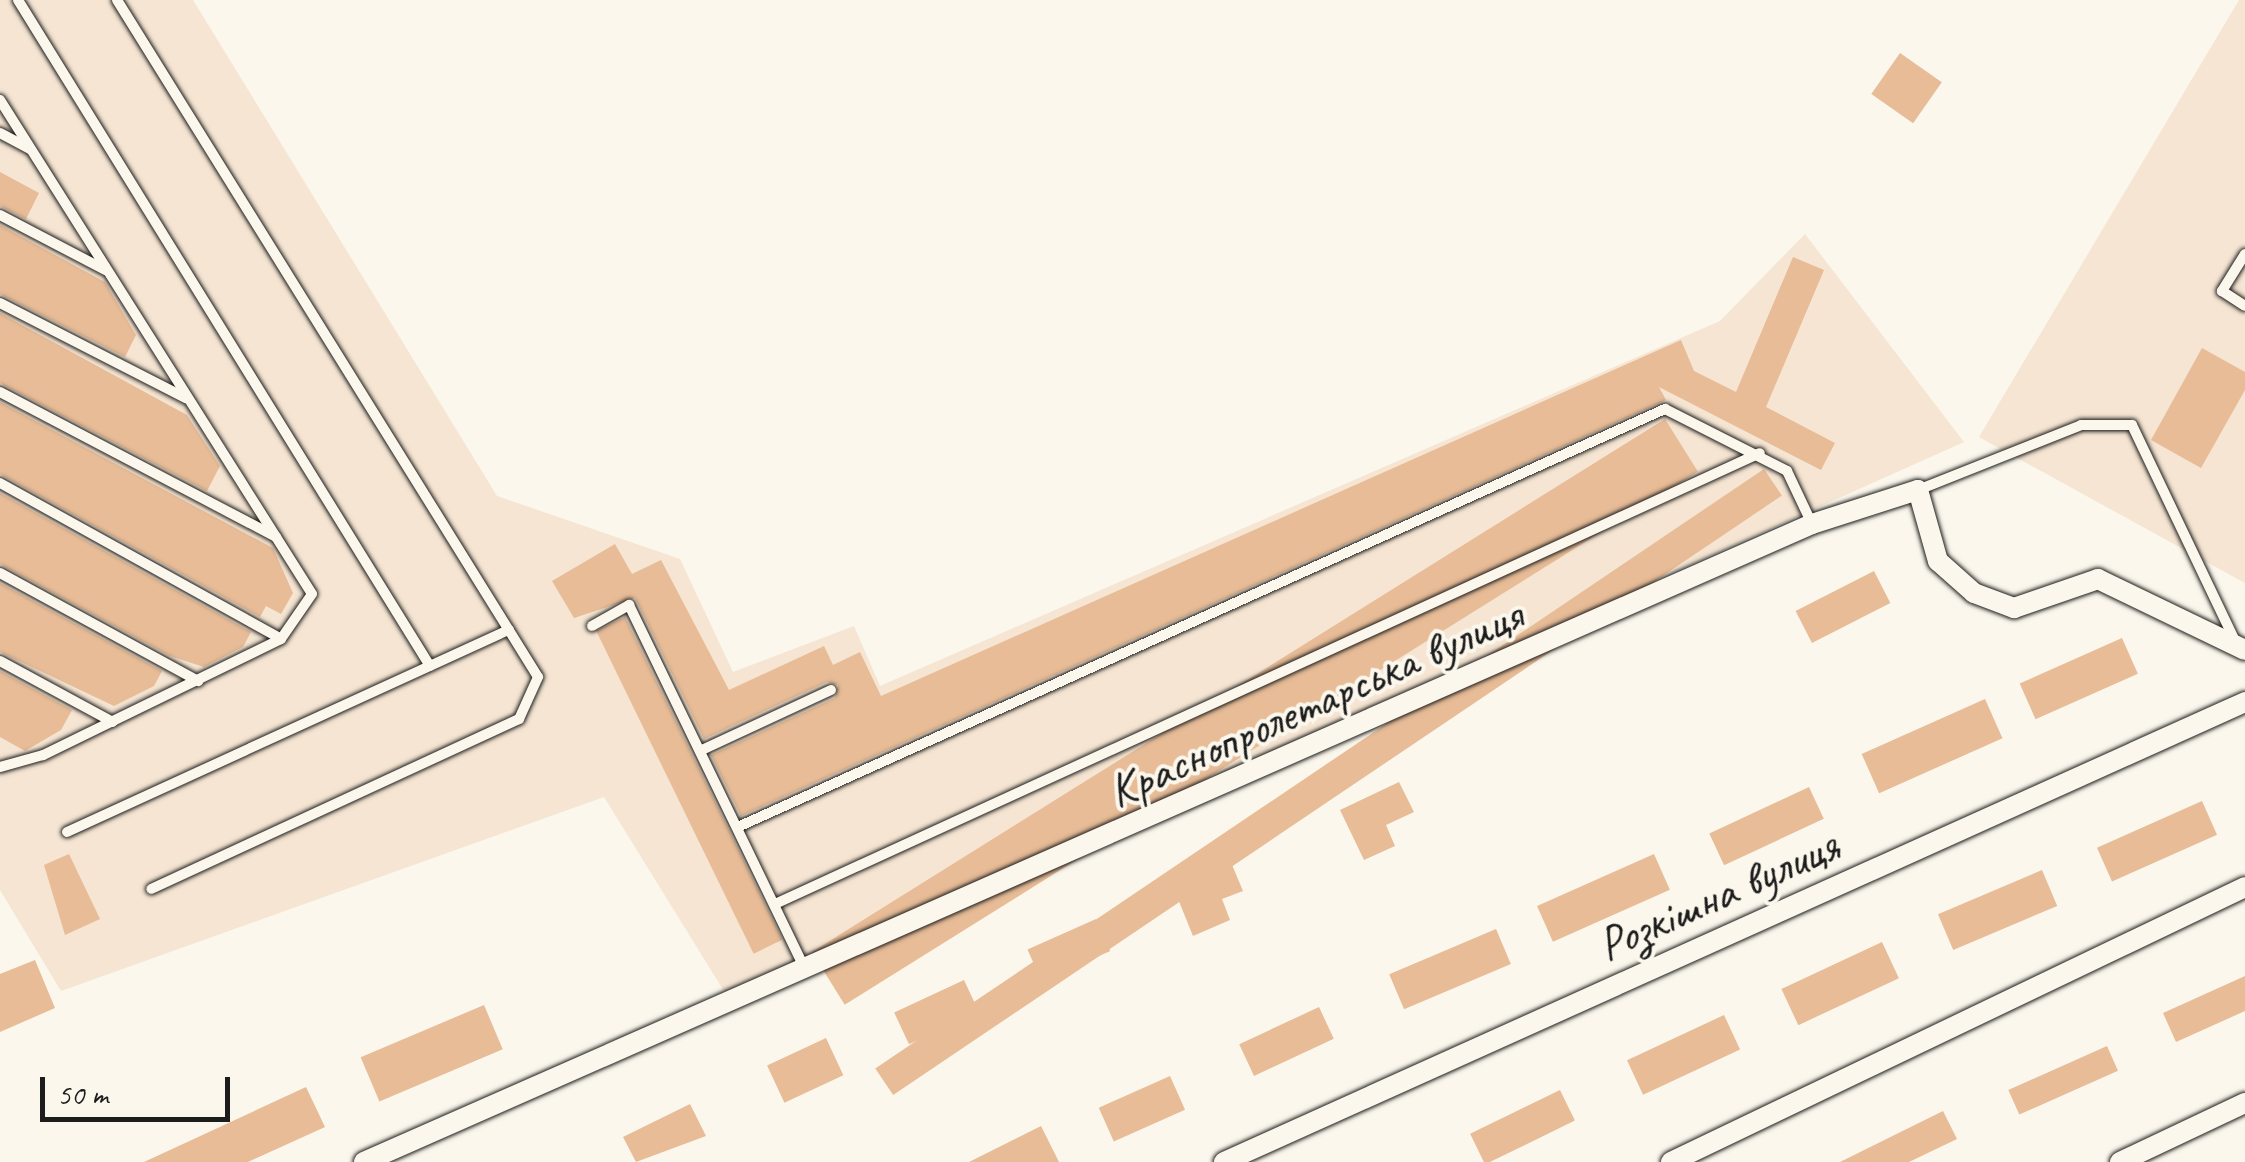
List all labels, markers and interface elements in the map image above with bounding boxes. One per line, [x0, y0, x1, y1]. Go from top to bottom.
street label: Краснопролетарська вулиця [1100, 586, 1530, 820]
street label: Розкішна вулиця [1588, 816, 1848, 974]
scale bar [45, 1057, 235, 1119]
text: 50 m [57, 1075, 108, 1113]

